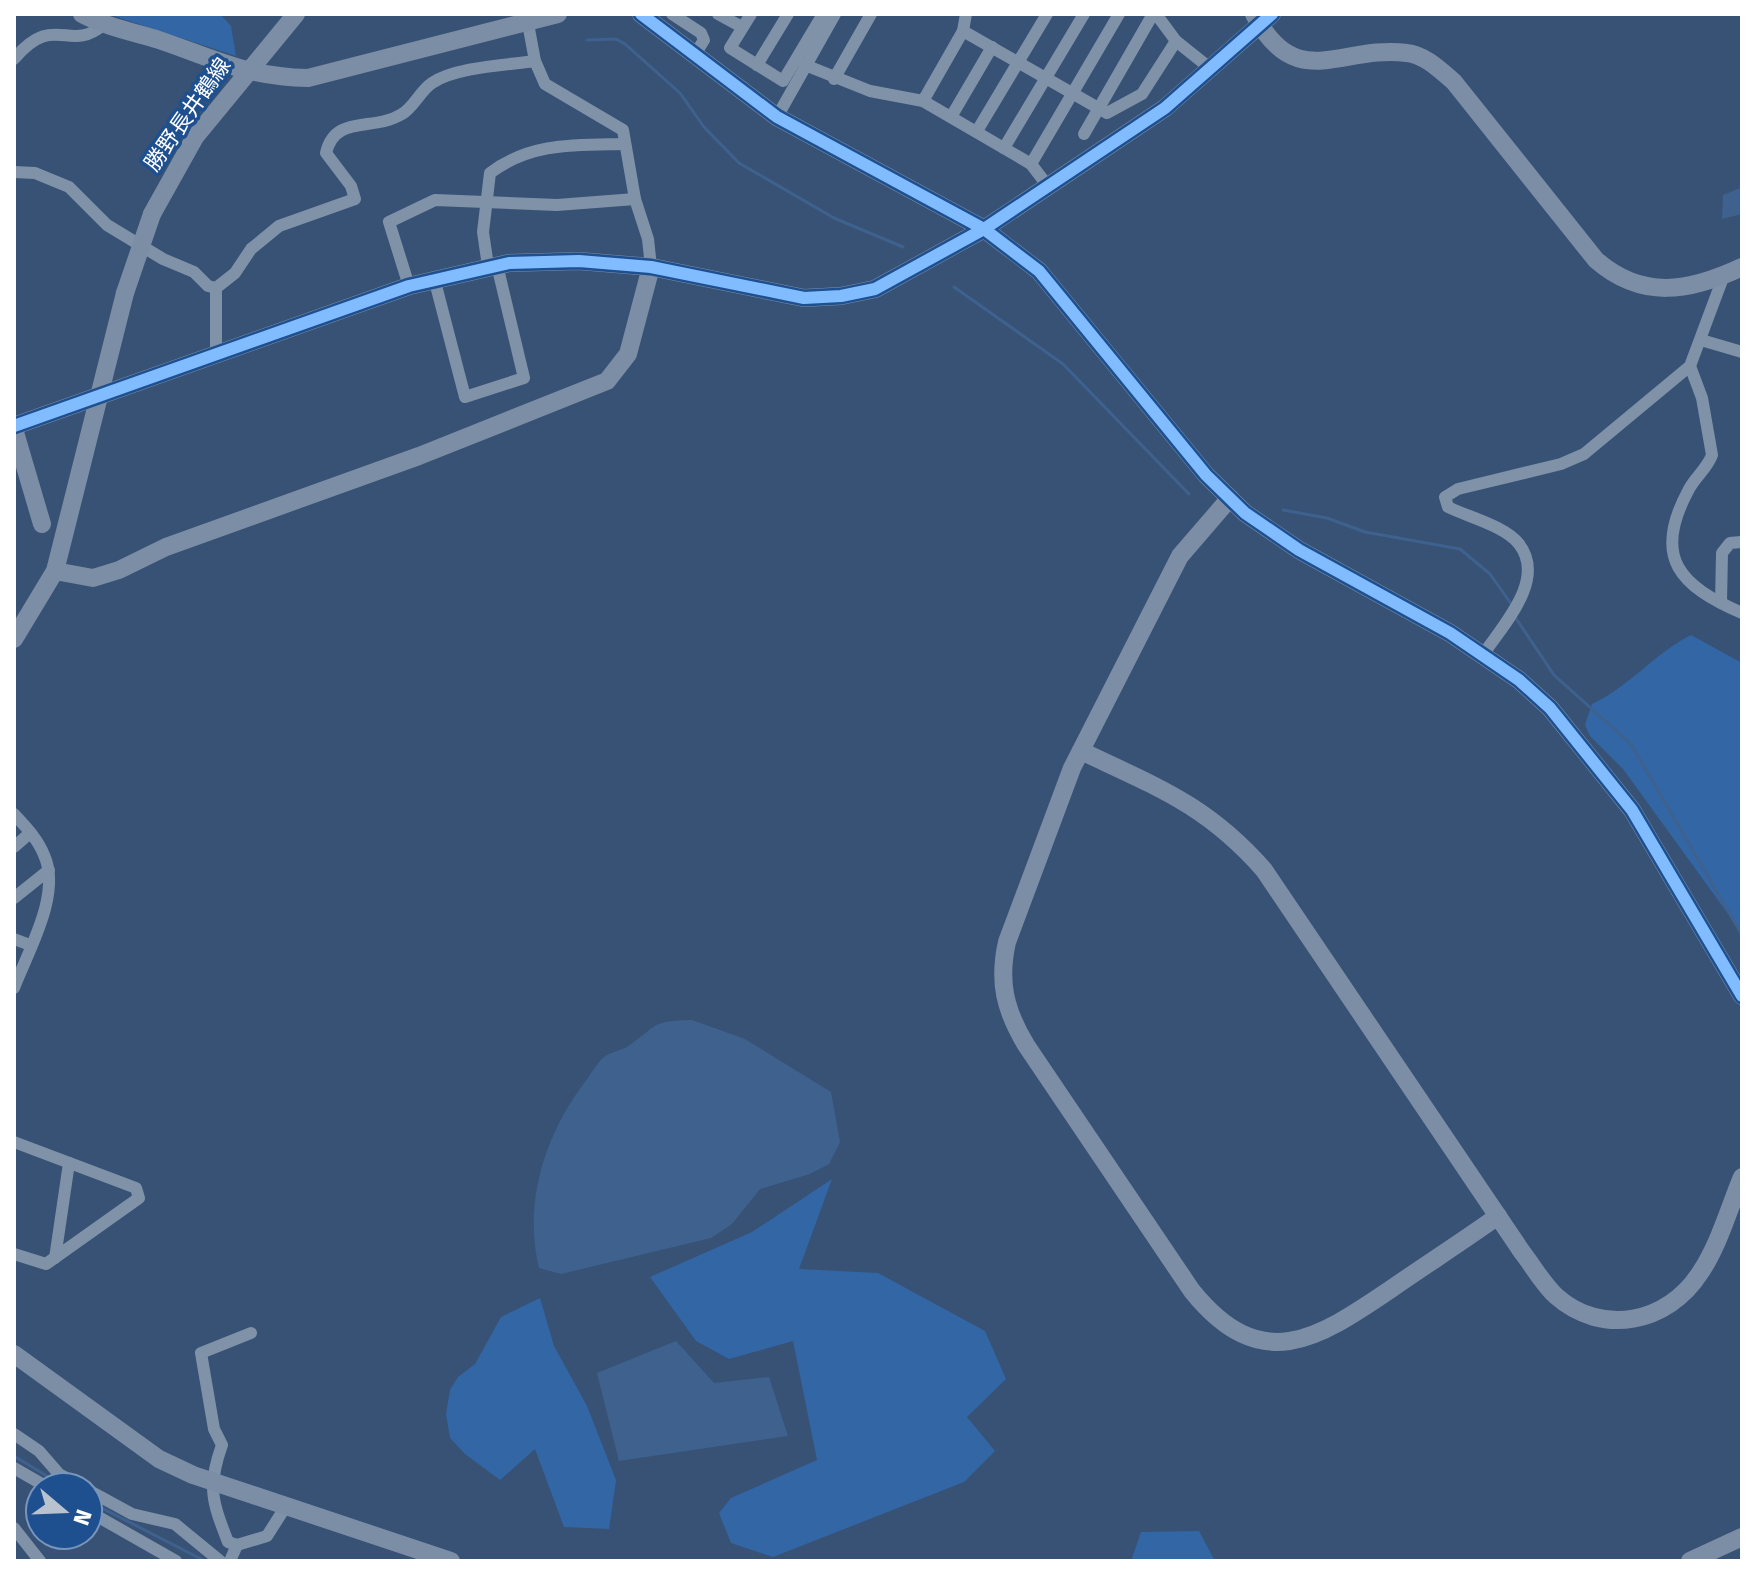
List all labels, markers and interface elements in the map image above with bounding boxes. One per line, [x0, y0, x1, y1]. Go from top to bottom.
street label: 勝野長井鶴線 [138, 52, 236, 176]
north arrow [24, 1471, 104, 1551]
text: N [67, 1506, 98, 1529]

